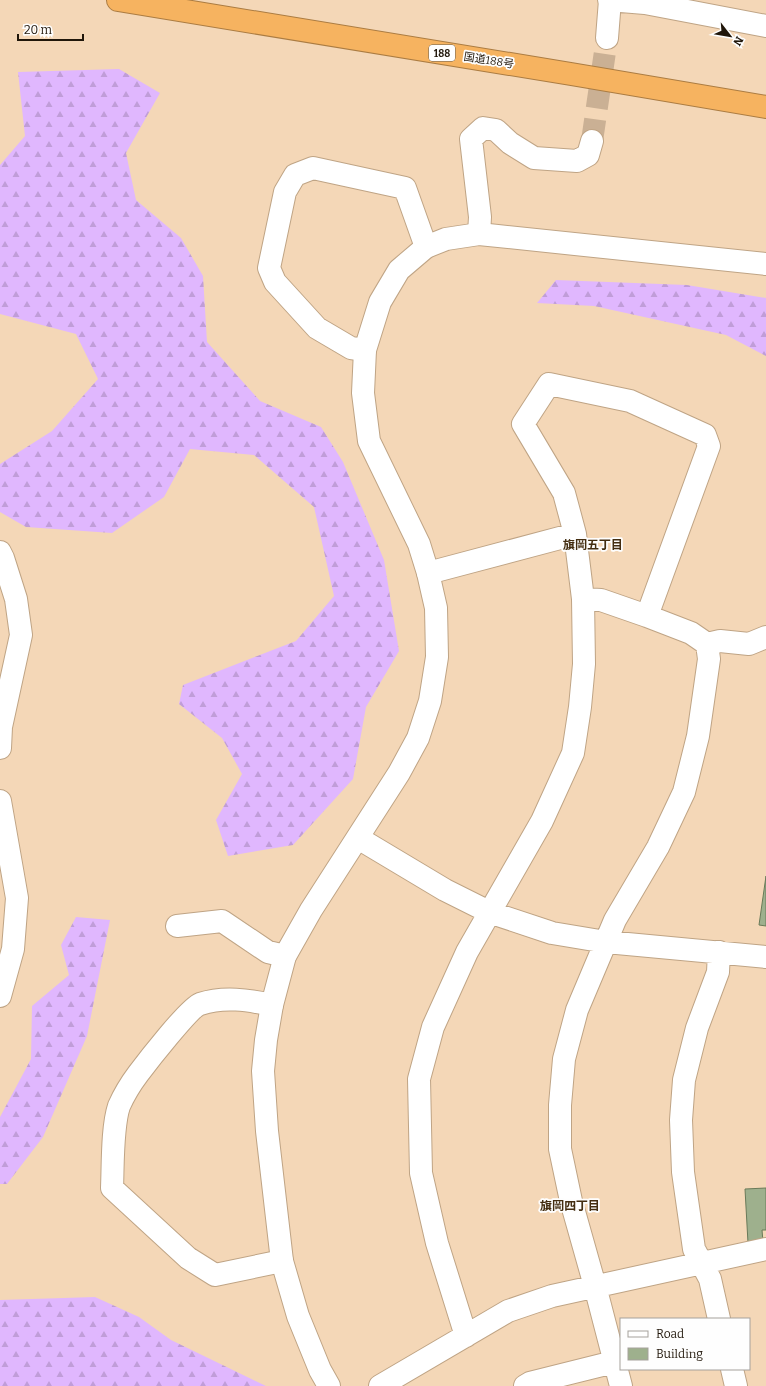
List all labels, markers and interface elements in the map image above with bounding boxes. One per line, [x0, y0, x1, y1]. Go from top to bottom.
scale bar [18, 16, 83, 42]
north arrow [710, 16, 750, 56]
text: 20 m [24, 23, 53, 37]
text: N [730, 34, 746, 48]
road number: 188 [429, 45, 455, 61]
street label: 国道188号 [463, 50, 515, 71]
district label: 旗岡五丁目 [563, 538, 623, 552]
district label: 旗岡四丁目 [540, 1199, 600, 1213]
legend [620, 1318, 750, 1370]
text: Road [656, 1327, 684, 1341]
text: Building [656, 1347, 703, 1361]

